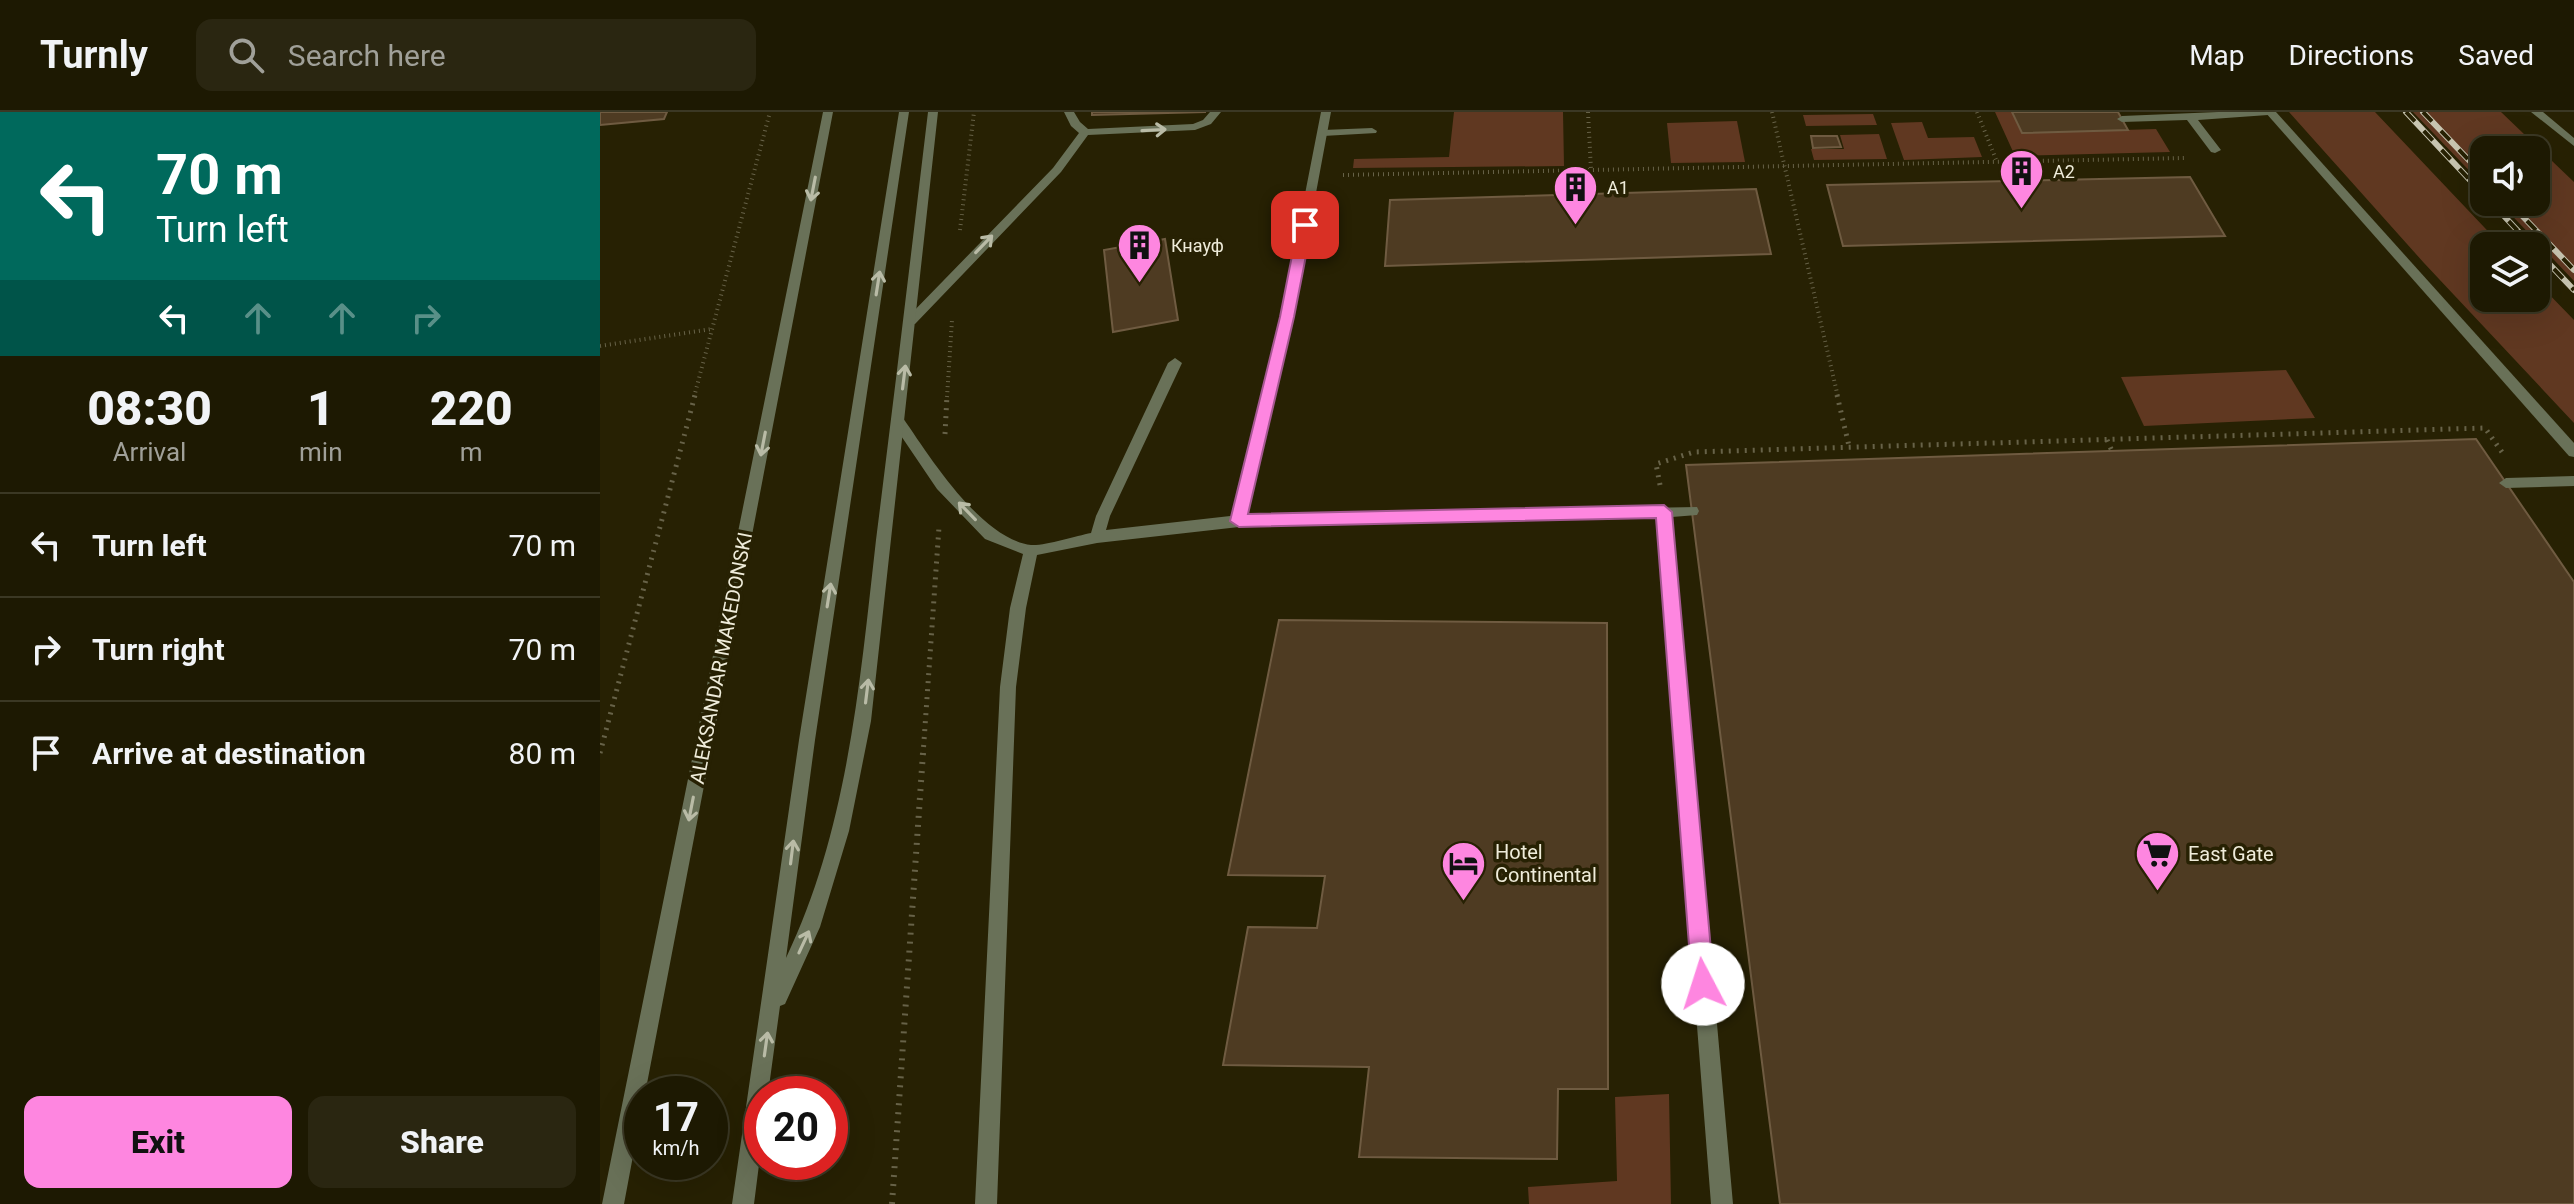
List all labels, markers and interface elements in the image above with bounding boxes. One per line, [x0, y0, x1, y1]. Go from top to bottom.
search box [196, 19, 756, 91]
text: Turnly [40, 33, 148, 77]
icon: search [224, 33, 268, 77]
text: Search here [288, 38, 446, 73]
text: Map [2189, 39, 2245, 72]
text: Directions [2289, 39, 2414, 72]
text: Saved [2458, 39, 2534, 72]
one-way arrow [1140, 122, 1167, 137]
map controls [2470, 136, 2550, 312]
button: sound [2470, 136, 2550, 216]
text: 70 m [156, 142, 283, 208]
icon: left [24, 144, 128, 248]
building icon: A2 [1998, 148, 2046, 211]
place label: A2 [2053, 161, 2075, 182]
building icon: A1 [1552, 164, 1600, 227]
one-way arrow [805, 175, 820, 201]
place label: A1 [1607, 177, 1629, 198]
pin [1271, 191, 1339, 259]
icon: arrive [1283, 203, 1327, 247]
text: Turn left [156, 209, 289, 251]
building icon: Кнауф [1116, 222, 1164, 285]
button: layers [2470, 232, 2550, 312]
one-way arrow [974, 235, 993, 254]
place label: Кнауф [1171, 235, 1224, 256]
one-way arrow [871, 271, 886, 296]
icon: left [152, 296, 196, 340]
icon: ahead [236, 296, 280, 340]
icon: ahead [320, 296, 364, 340]
icon: right [404, 296, 448, 340]
one-way arrow [896, 364, 911, 391]
text: 08:30 [87, 380, 212, 437]
text: 1 [307, 380, 335, 437]
text: 220 [430, 380, 513, 437]
one-way arrow [755, 430, 770, 456]
text: Arrival [113, 437, 186, 467]
text: min [299, 437, 343, 467]
text: m [460, 437, 483, 467]
one-way arrow [958, 501, 976, 521]
icon: left [24, 523, 68, 567]
text: Turn left [92, 528, 207, 563]
text: 70 m [509, 528, 576, 563]
street label: ALEKSANDAR MAKEDONSKI [685, 530, 757, 786]
one-way arrow [822, 583, 837, 608]
icon: right [24, 627, 68, 671]
text: Turn right [92, 632, 225, 667]
text: 70 m [509, 632, 576, 667]
one-way arrow [859, 678, 874, 705]
icon: arrive [24, 731, 68, 775]
text: Arrive at destination [92, 736, 366, 771]
text: 80 m [509, 736, 576, 771]
one-way arrow [683, 795, 698, 821]
supermarket icon: East Gate [2133, 830, 2181, 893]
hotel icon: Hotel Continental [1440, 839, 1488, 902]
one-way arrow [785, 840, 800, 866]
place label: Hotel Continental [1495, 840, 1597, 887]
place label: East Gate [2188, 842, 2274, 866]
one-way arrow [797, 931, 812, 955]
position arrow [1661, 942, 1745, 1026]
one-way arrow [759, 1032, 774, 1057]
speed limit sign: 20 [744, 1076, 848, 1180]
text: 17 [653, 1094, 699, 1141]
button: Exit [24, 1096, 292, 1188]
button: Share [308, 1096, 576, 1188]
text: km/h [653, 1136, 699, 1160]

